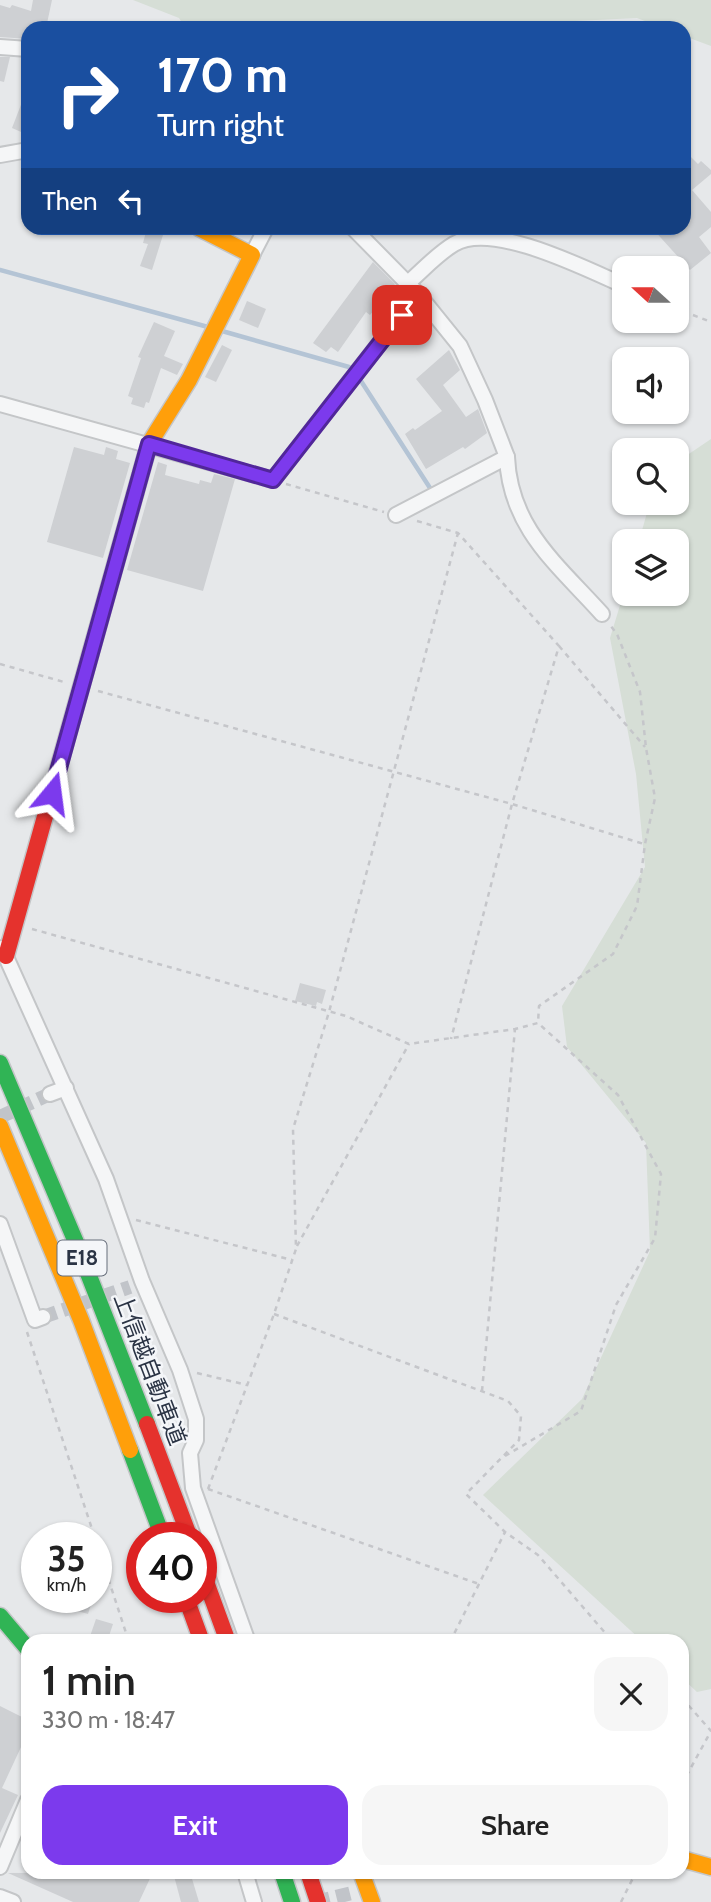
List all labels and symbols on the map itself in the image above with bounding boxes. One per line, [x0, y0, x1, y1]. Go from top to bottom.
north arrow [612, 256, 690, 332]
pin [372, 285, 432, 345]
position arrow [15, 756, 89, 830]
road number: E18 [57, 1240, 106, 1276]
street label: 上信越自動車道 [108, 1289, 192, 1449]
speed limit sign: 40 [126, 1522, 217, 1613]

